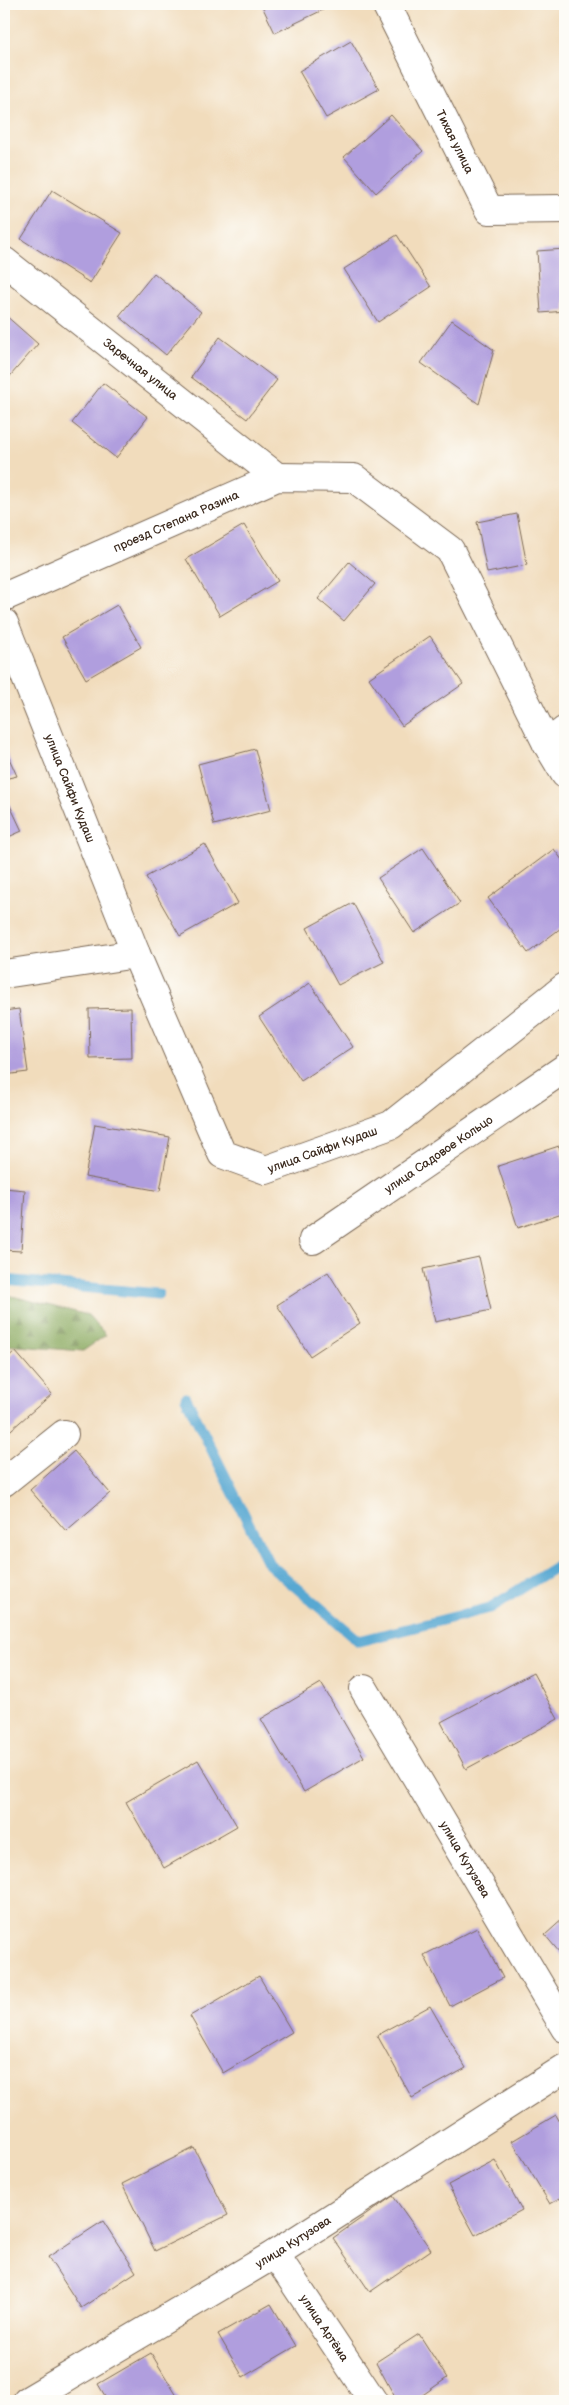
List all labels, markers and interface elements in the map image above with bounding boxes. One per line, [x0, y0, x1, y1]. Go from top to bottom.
street label: Тихая улица [432, 108, 477, 176]
street label: Заречная улица [100, 335, 180, 403]
street label: проезд Степана Разина [111, 488, 241, 556]
street label: улица Сайфи Кудаш [41, 732, 98, 845]
street label: улица Садовое Кольцо [382, 1113, 496, 1197]
street label: улица Сайфи Кудаш [266, 1123, 380, 1177]
street label: улица Кутузова [436, 1819, 493, 1901]
street label: улица Кутузова [253, 2213, 334, 2272]
street label: улица Артёма [296, 2292, 352, 2365]

